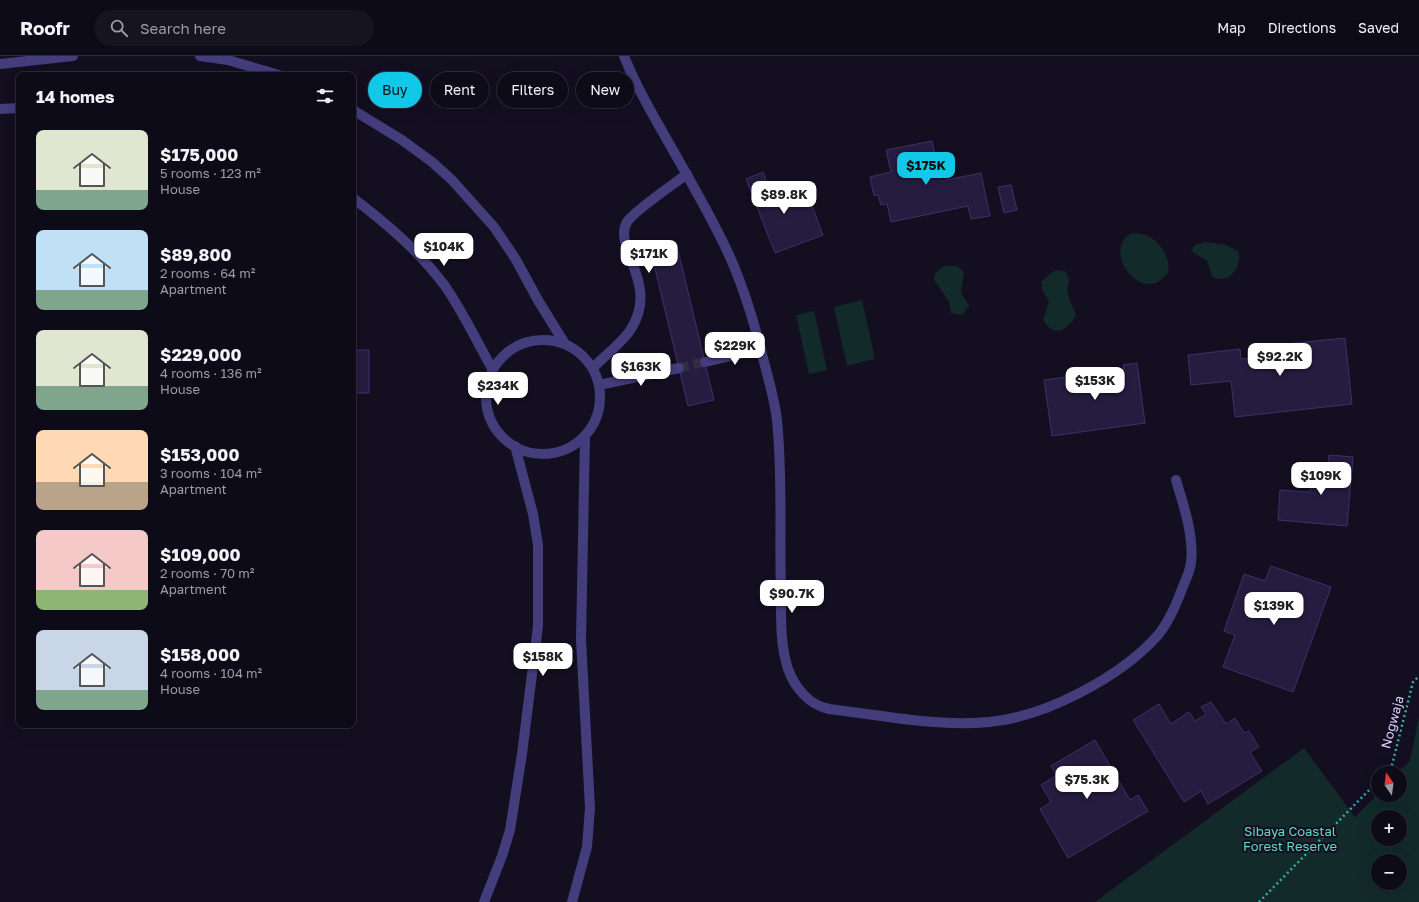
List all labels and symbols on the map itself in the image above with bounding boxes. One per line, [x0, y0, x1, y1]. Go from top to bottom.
pin: $175K [898, 152, 954, 186]
pin: $89.8K [751, 181, 817, 215]
pin: $104K [416, 233, 472, 267]
pin: $171K [621, 240, 677, 274]
pin: $229K [707, 332, 763, 366]
pin: $92.2K [1247, 343, 1313, 377]
pin: $163K [613, 353, 669, 387]
pin: $153K [1067, 367, 1123, 401]
pin: $234K [470, 372, 526, 406]
pin: $109K [1293, 462, 1349, 496]
pin: $90.7K [759, 580, 825, 614]
pin: $139K [1246, 592, 1302, 626]
pin: $158K [515, 643, 571, 677]
street label: Nogwaja [1377, 694, 1407, 750]
pin: $75.3K [1054, 766, 1120, 800]
north arrow [1371, 766, 1407, 802]
park label: Sibaya Coastal Forest Reserve [1243, 823, 1337, 854]

